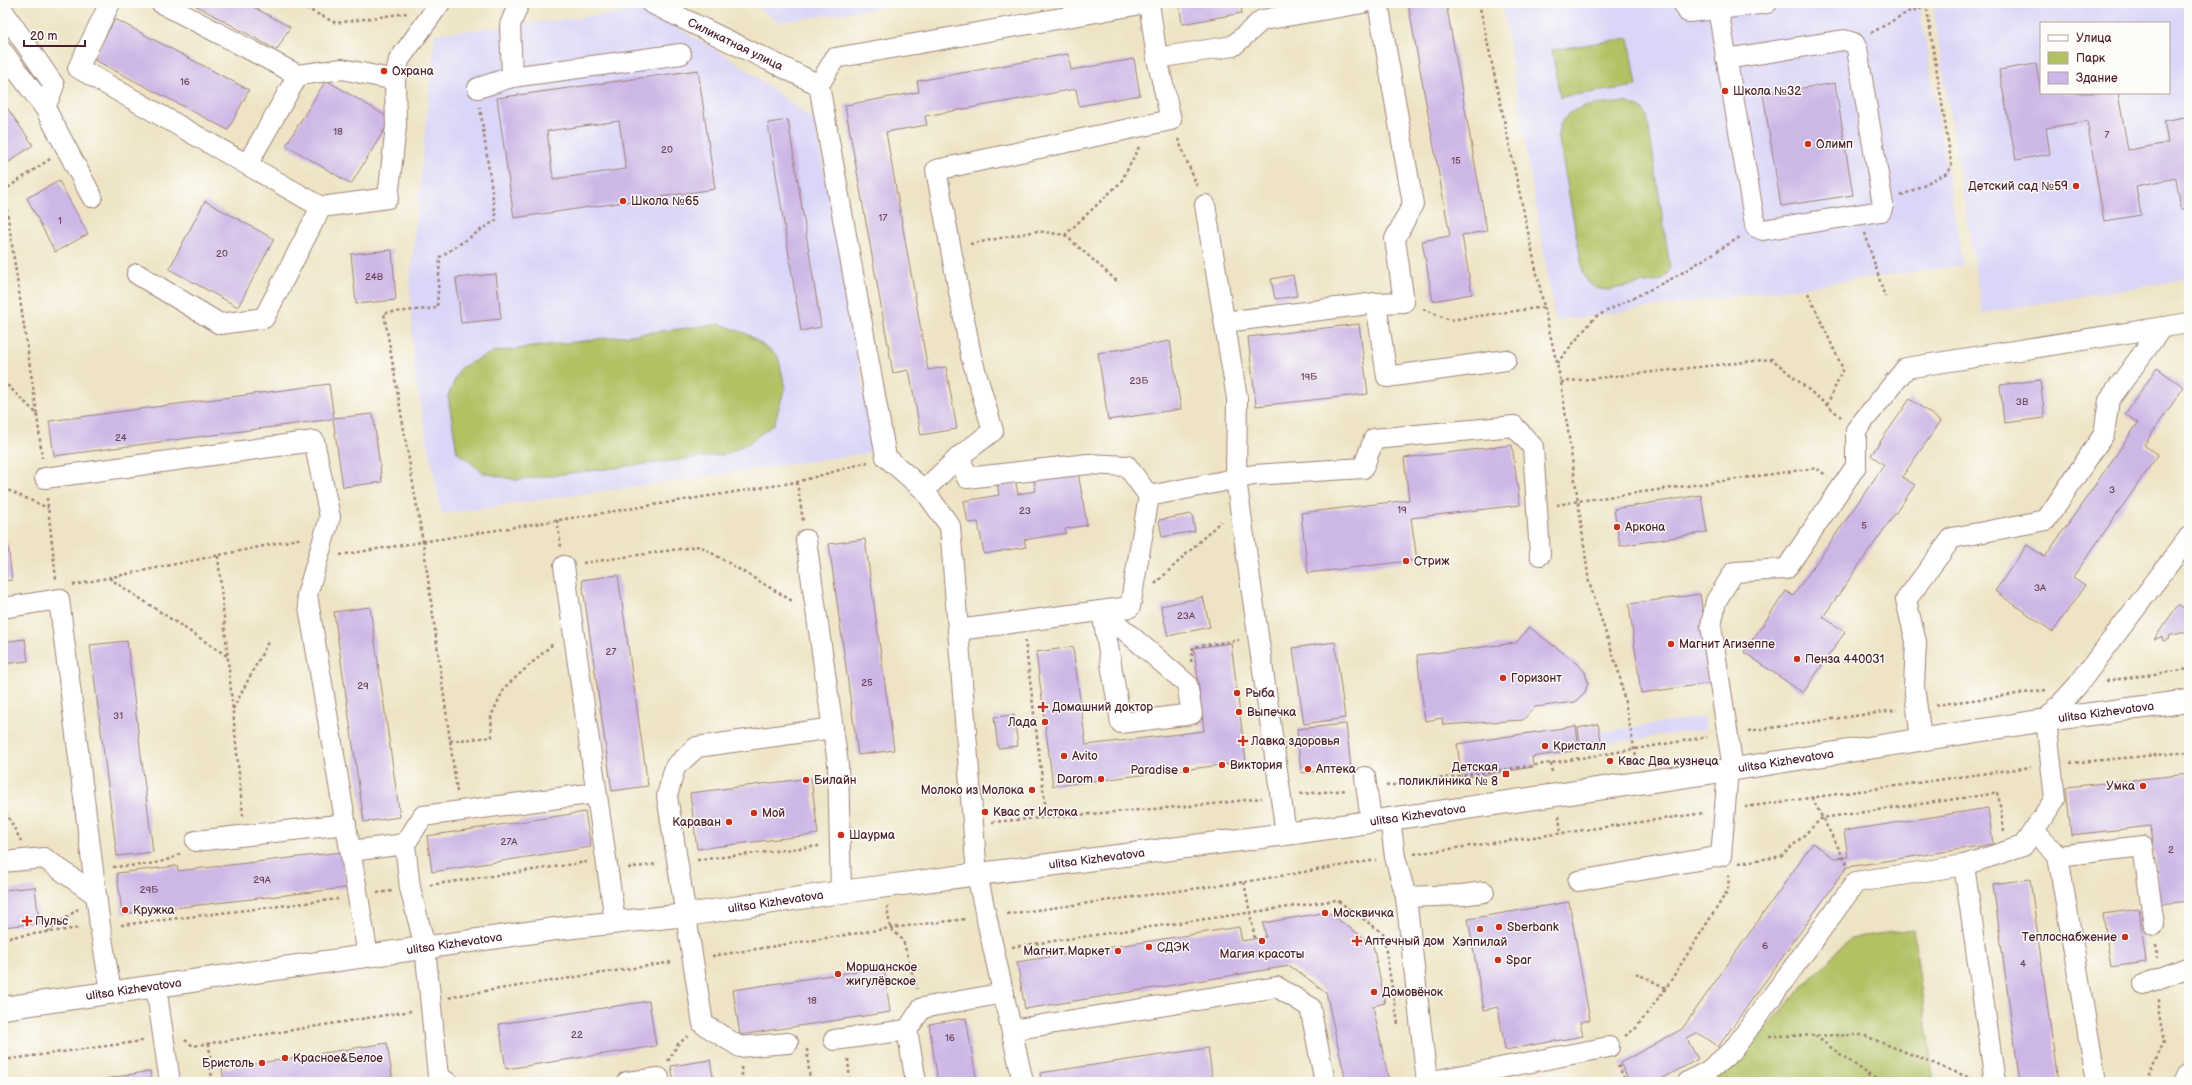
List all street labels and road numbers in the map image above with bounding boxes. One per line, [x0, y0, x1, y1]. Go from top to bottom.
street label: Силикатная улица [685, 15, 786, 74]
street label: ulitsa Kizhevatova [2057, 698, 2155, 726]
street label: ulitsa Kizhevatova [1737, 746, 1835, 776]
street label: ulitsa Kizhevatova [1369, 801, 1467, 829]
street label: ulitsa Kizhevatova [1048, 845, 1146, 872]
street label: ulitsa Kizhevatova [727, 887, 825, 916]
street label: ulitsa Kizhevatova [405, 929, 504, 958]
street label: ulitsa Kizhevatova [85, 975, 183, 1004]

